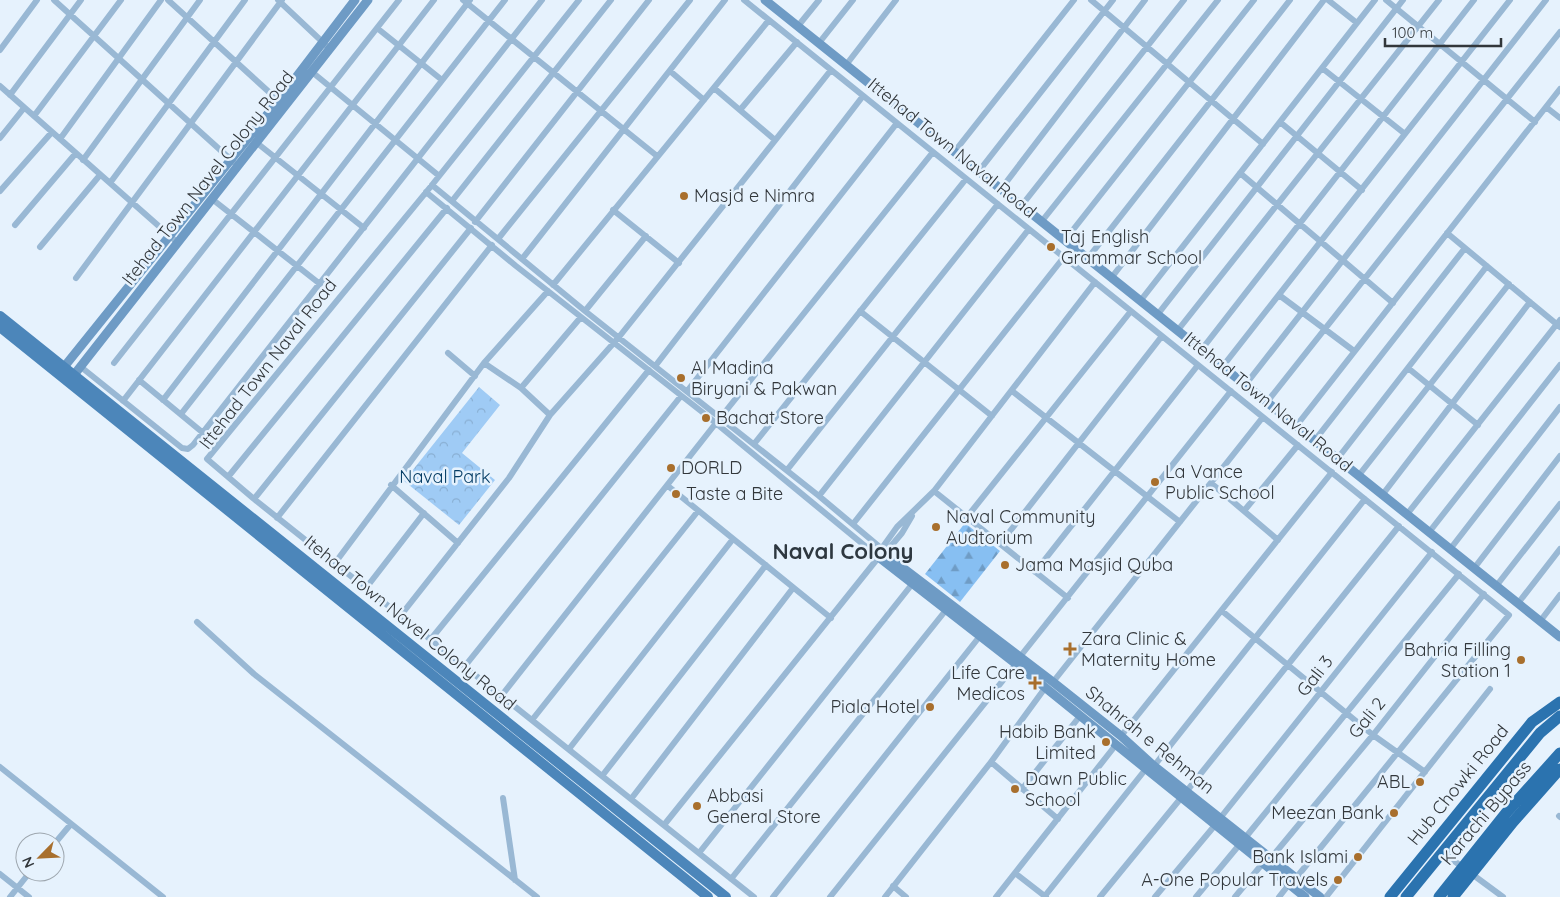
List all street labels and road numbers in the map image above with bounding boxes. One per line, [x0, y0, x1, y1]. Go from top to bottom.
street label: Itehad Town Navel Colony Road [117, 66, 299, 290]
street label: Ittehad Town Naval Road [863, 73, 1041, 223]
street label: Ittehad Town Naval Road [194, 274, 341, 454]
street label: Ittehad Town Naval Road [1179, 327, 1357, 477]
street label: Itehad Town Navel Colony Road [300, 530, 521, 715]
street label: Gali 3 [1291, 650, 1338, 701]
street label: Shahrah e Rehman [1081, 681, 1219, 799]
street label: Gali 2 [1343, 692, 1390, 743]
street label: Hub Chowki Road [1402, 720, 1513, 850]
street label: Karachi Bypass [1435, 756, 1536, 870]

